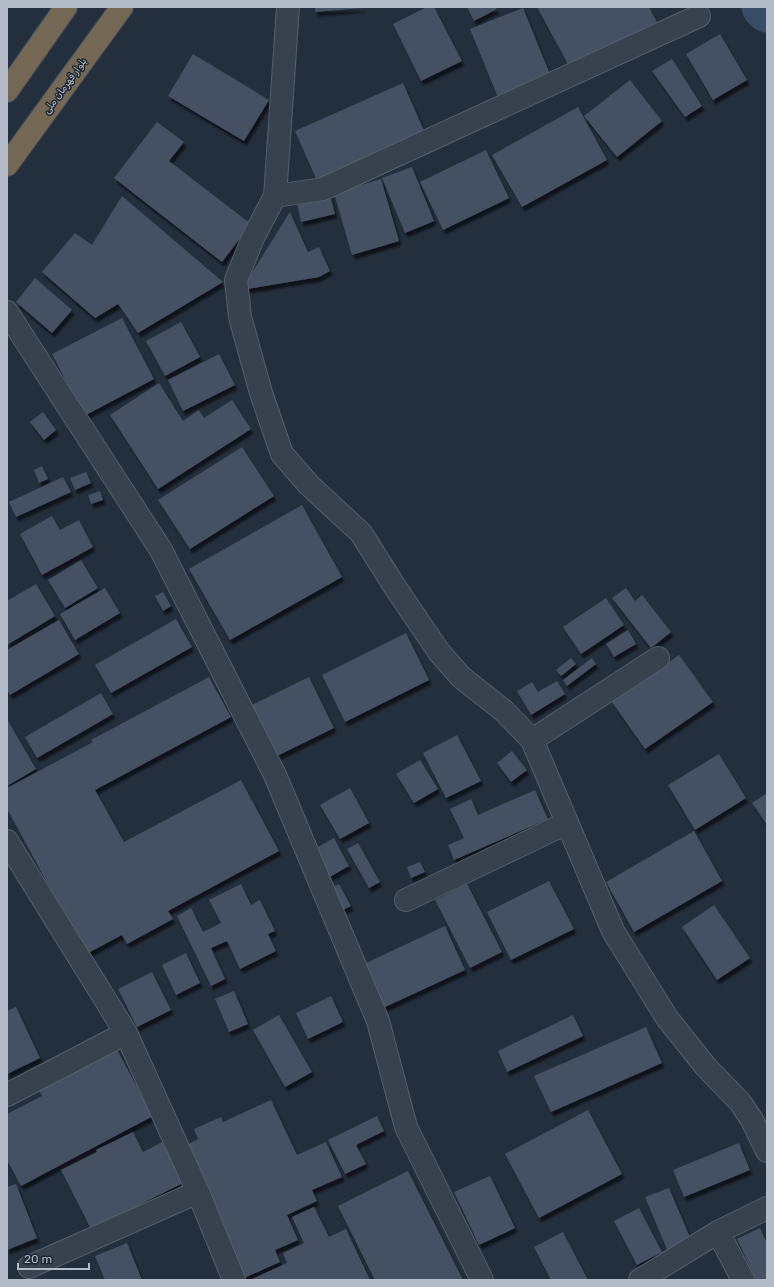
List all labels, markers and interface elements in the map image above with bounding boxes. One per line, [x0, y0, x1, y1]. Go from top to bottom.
street label: بلوار قهرمان ملی [41, 56, 89, 116]
scale bar [18, 1245, 89, 1271]
text: 20 m [24, 1252, 52, 1266]

